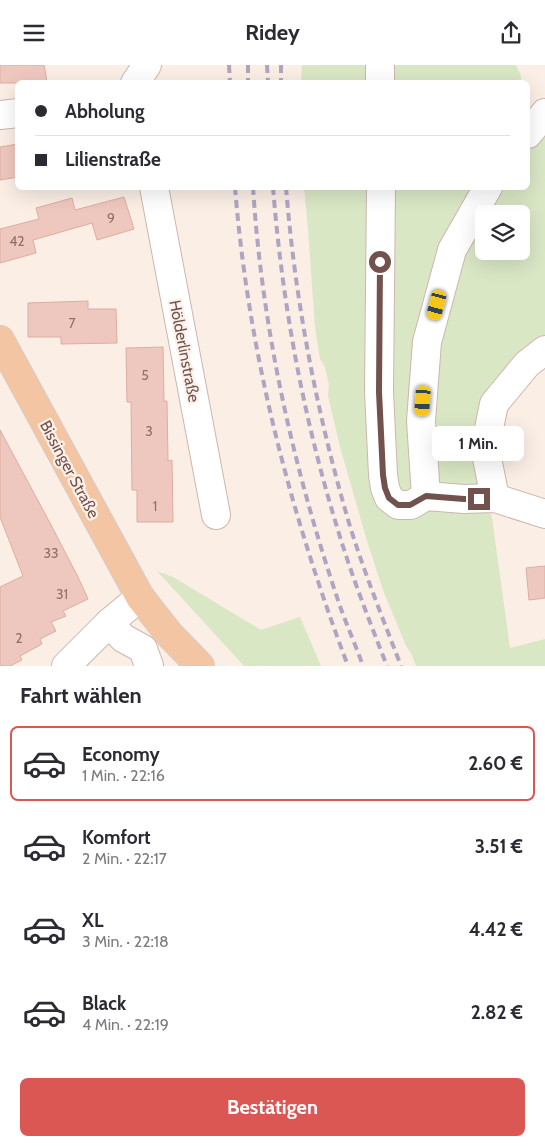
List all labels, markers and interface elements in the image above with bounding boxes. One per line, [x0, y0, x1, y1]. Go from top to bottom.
icon: menu [20, 19, 48, 47]
text: Ridey [245, 19, 300, 46]
icon: share [497, 19, 525, 47]
text: Abholung [65, 100, 144, 123]
text: Lilienstraße [65, 148, 161, 171]
map controls [475, 205, 530, 260]
button: layers [475, 205, 530, 260]
house number: 9 [107, 209, 115, 227]
house number: 42 [9, 232, 25, 250]
route start [369, 251, 391, 273]
car [425, 289, 448, 321]
street label: Hölderlinstraße [165, 298, 204, 404]
house number: 7 [68, 314, 76, 332]
house number: 5 [141, 366, 149, 384]
car [414, 386, 431, 416]
street label: Bissinger Straße [36, 417, 103, 521]
house number: 3 [145, 422, 153, 440]
callout: 1 Min. [433, 427, 525, 461]
text: 1 Min. [459, 434, 497, 453]
route end [468, 488, 490, 510]
house number: 1 [153, 497, 157, 515]
house number: 33 [43, 544, 59, 562]
house number: 31 [56, 585, 68, 603]
house number: 2 [15, 629, 23, 647]
text: Fahrt wählen [20, 682, 142, 709]
icon: car [22, 741, 67, 786]
text: Economy [82, 743, 160, 766]
text: 2.60 € [468, 752, 523, 775]
text: 1 Min. · 22:16 [82, 766, 165, 785]
icon: car [22, 824, 67, 869]
text: Komfort [82, 826, 151, 849]
text: 3.51 € [475, 835, 523, 858]
text: 2 Min. · 22:17 [82, 849, 167, 868]
icon: car [22, 907, 67, 952]
text: XL [82, 909, 103, 932]
text: 4.42 € [469, 918, 523, 941]
text: 3 Min. · 22:18 [82, 932, 169, 951]
icon: car [22, 990, 67, 1035]
text: Black [82, 992, 126, 1015]
text: 2.82 € [471, 1001, 523, 1024]
text: 4 Min. · 22:19 [82, 1015, 169, 1034]
button: Bestätigen [20, 1078, 525, 1136]

